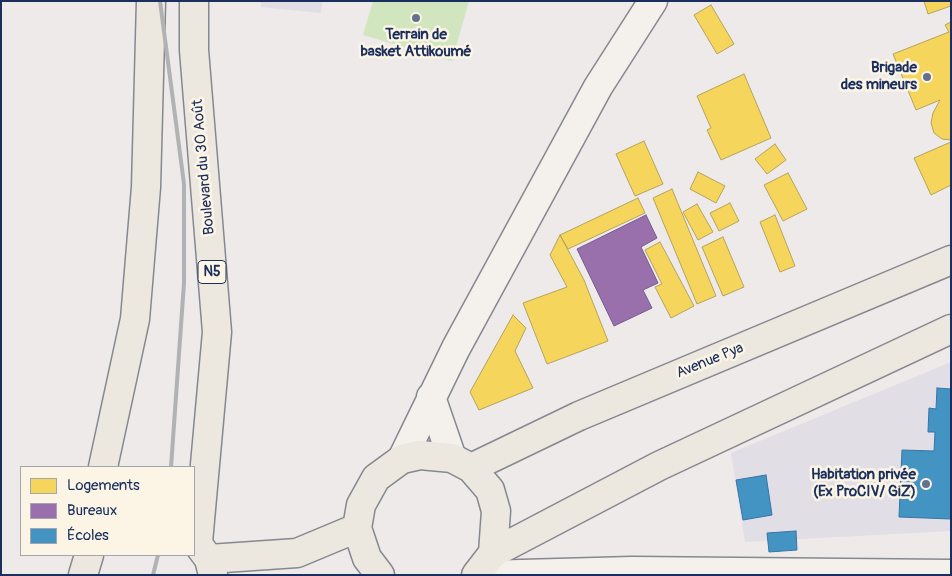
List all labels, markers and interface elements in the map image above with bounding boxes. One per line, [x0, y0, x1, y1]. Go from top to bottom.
marker: Terrain de basket Attikoumé [410, 12, 422, 24]
place label: Terrain de basket Attikoumé [360, 26, 472, 61]
place label: Brigade des mineurs [841, 59, 917, 94]
marker: Brigade des mineurs [921, 71, 933, 83]
street label: Boulevard du 30 Août [189, 98, 219, 236]
road number: N5 [198, 260, 226, 284]
street label: Avenue Pya [674, 339, 746, 383]
legend [20, 466, 195, 556]
place label: Habitation privée (Ex ProCIV/ GiZ) [811, 466, 916, 501]
text: Logements [67, 476, 140, 495]
marker: Habitation privée (Ex ProCIV/ GiZ) [920, 478, 932, 490]
text: Bureaux [67, 501, 117, 520]
text: Écoles [67, 526, 109, 545]

